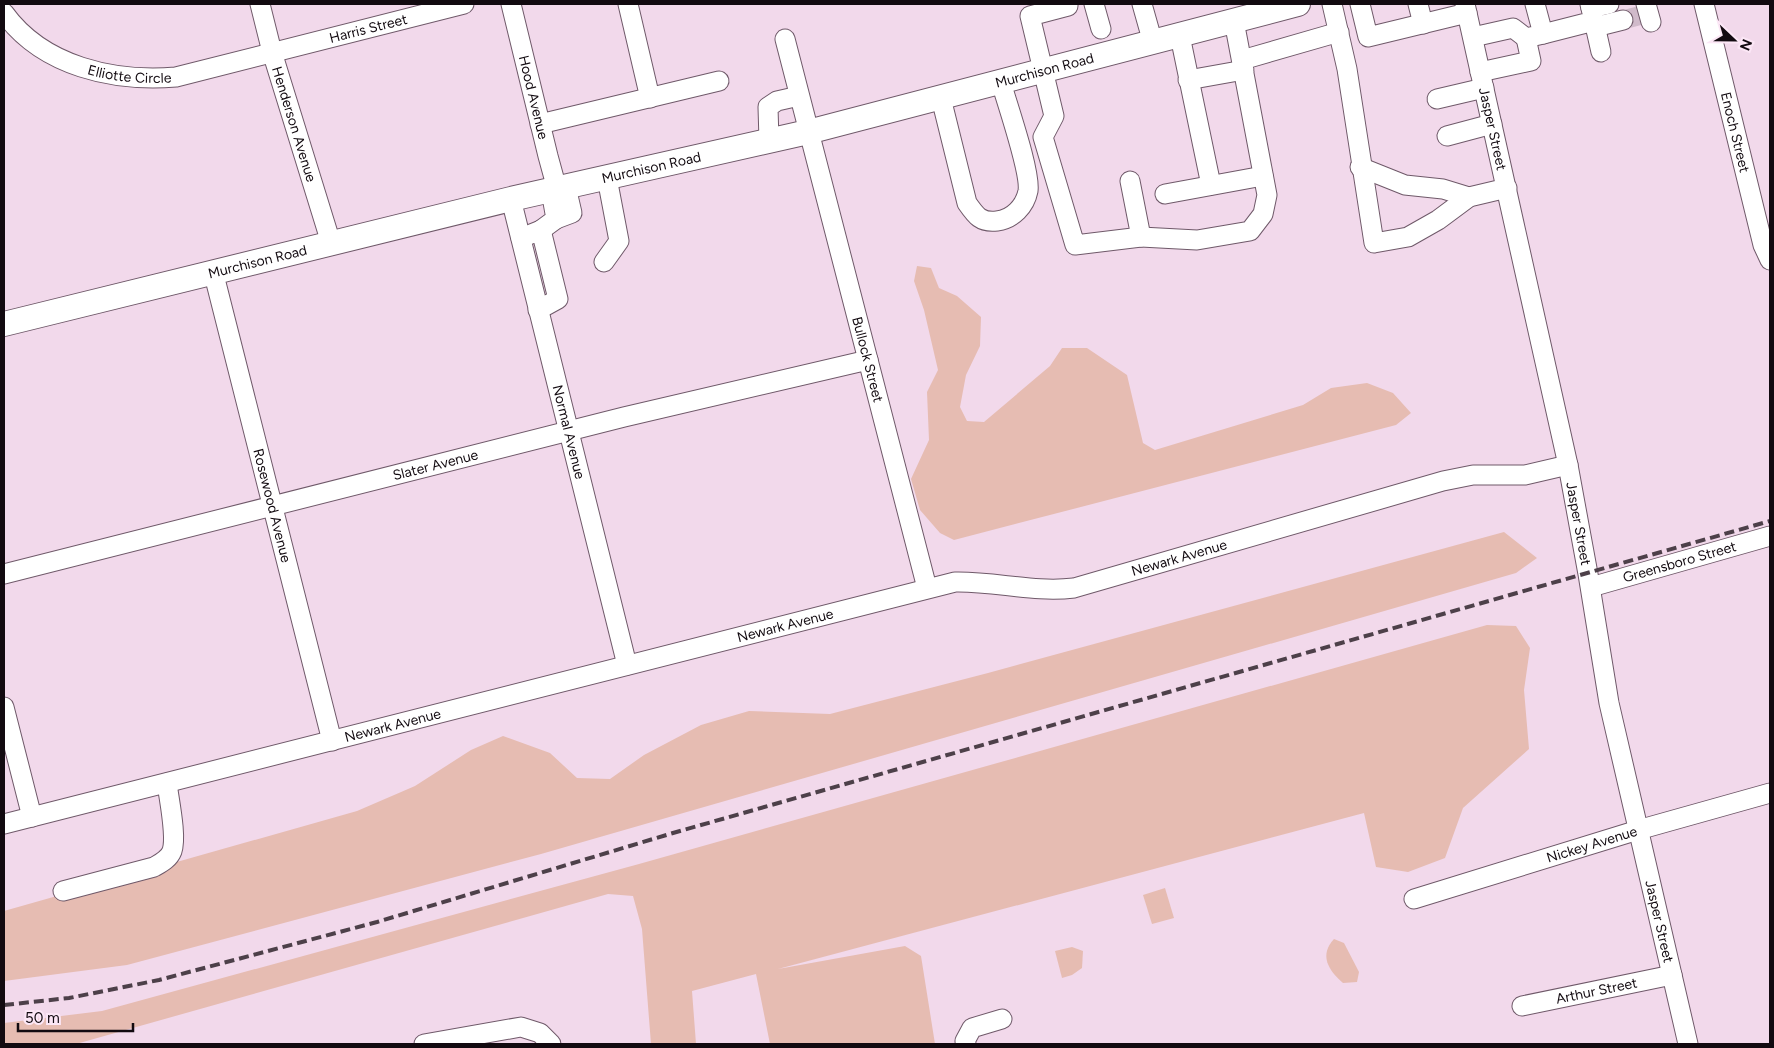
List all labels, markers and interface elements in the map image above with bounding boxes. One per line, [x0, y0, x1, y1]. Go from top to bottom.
street label: Harris Street [328, 10, 409, 46]
north arrow [1709, 15, 1759, 65]
text: N [1736, 36, 1755, 53]
street label: Murchison Road [993, 49, 1096, 91]
street label: Hood Avenue [515, 54, 552, 141]
street label: Elliotte Circle [86, 61, 172, 86]
street label: Henderson Avenue [268, 64, 320, 184]
street label: Jasper Street [1475, 86, 1510, 172]
street label: Enoch Street [1717, 90, 1753, 174]
street label: Murchison Road [600, 148, 703, 187]
street label: Murchison Road [206, 241, 309, 282]
street label: Bullock Street [849, 315, 887, 404]
street label: Normal Avenue [549, 383, 589, 481]
street label: Slater Avenue [391, 446, 480, 484]
street label: Rosewood Avenue [250, 447, 295, 565]
street label: Jasper Street [1563, 481, 1595, 567]
street label: Newark Avenue [1129, 536, 1229, 579]
street label: Greensboro Street [1621, 538, 1738, 586]
street label: Newark Avenue [735, 605, 835, 646]
street label: Newark Avenue [343, 705, 443, 746]
street label: Nickey Avenue [1544, 822, 1640, 866]
street label: Jasper Street [1642, 878, 1677, 964]
street label: Arthur Street [1554, 974, 1639, 1007]
scale bar [18, 1000, 132, 1032]
text: 50 m [25, 1009, 60, 1027]

